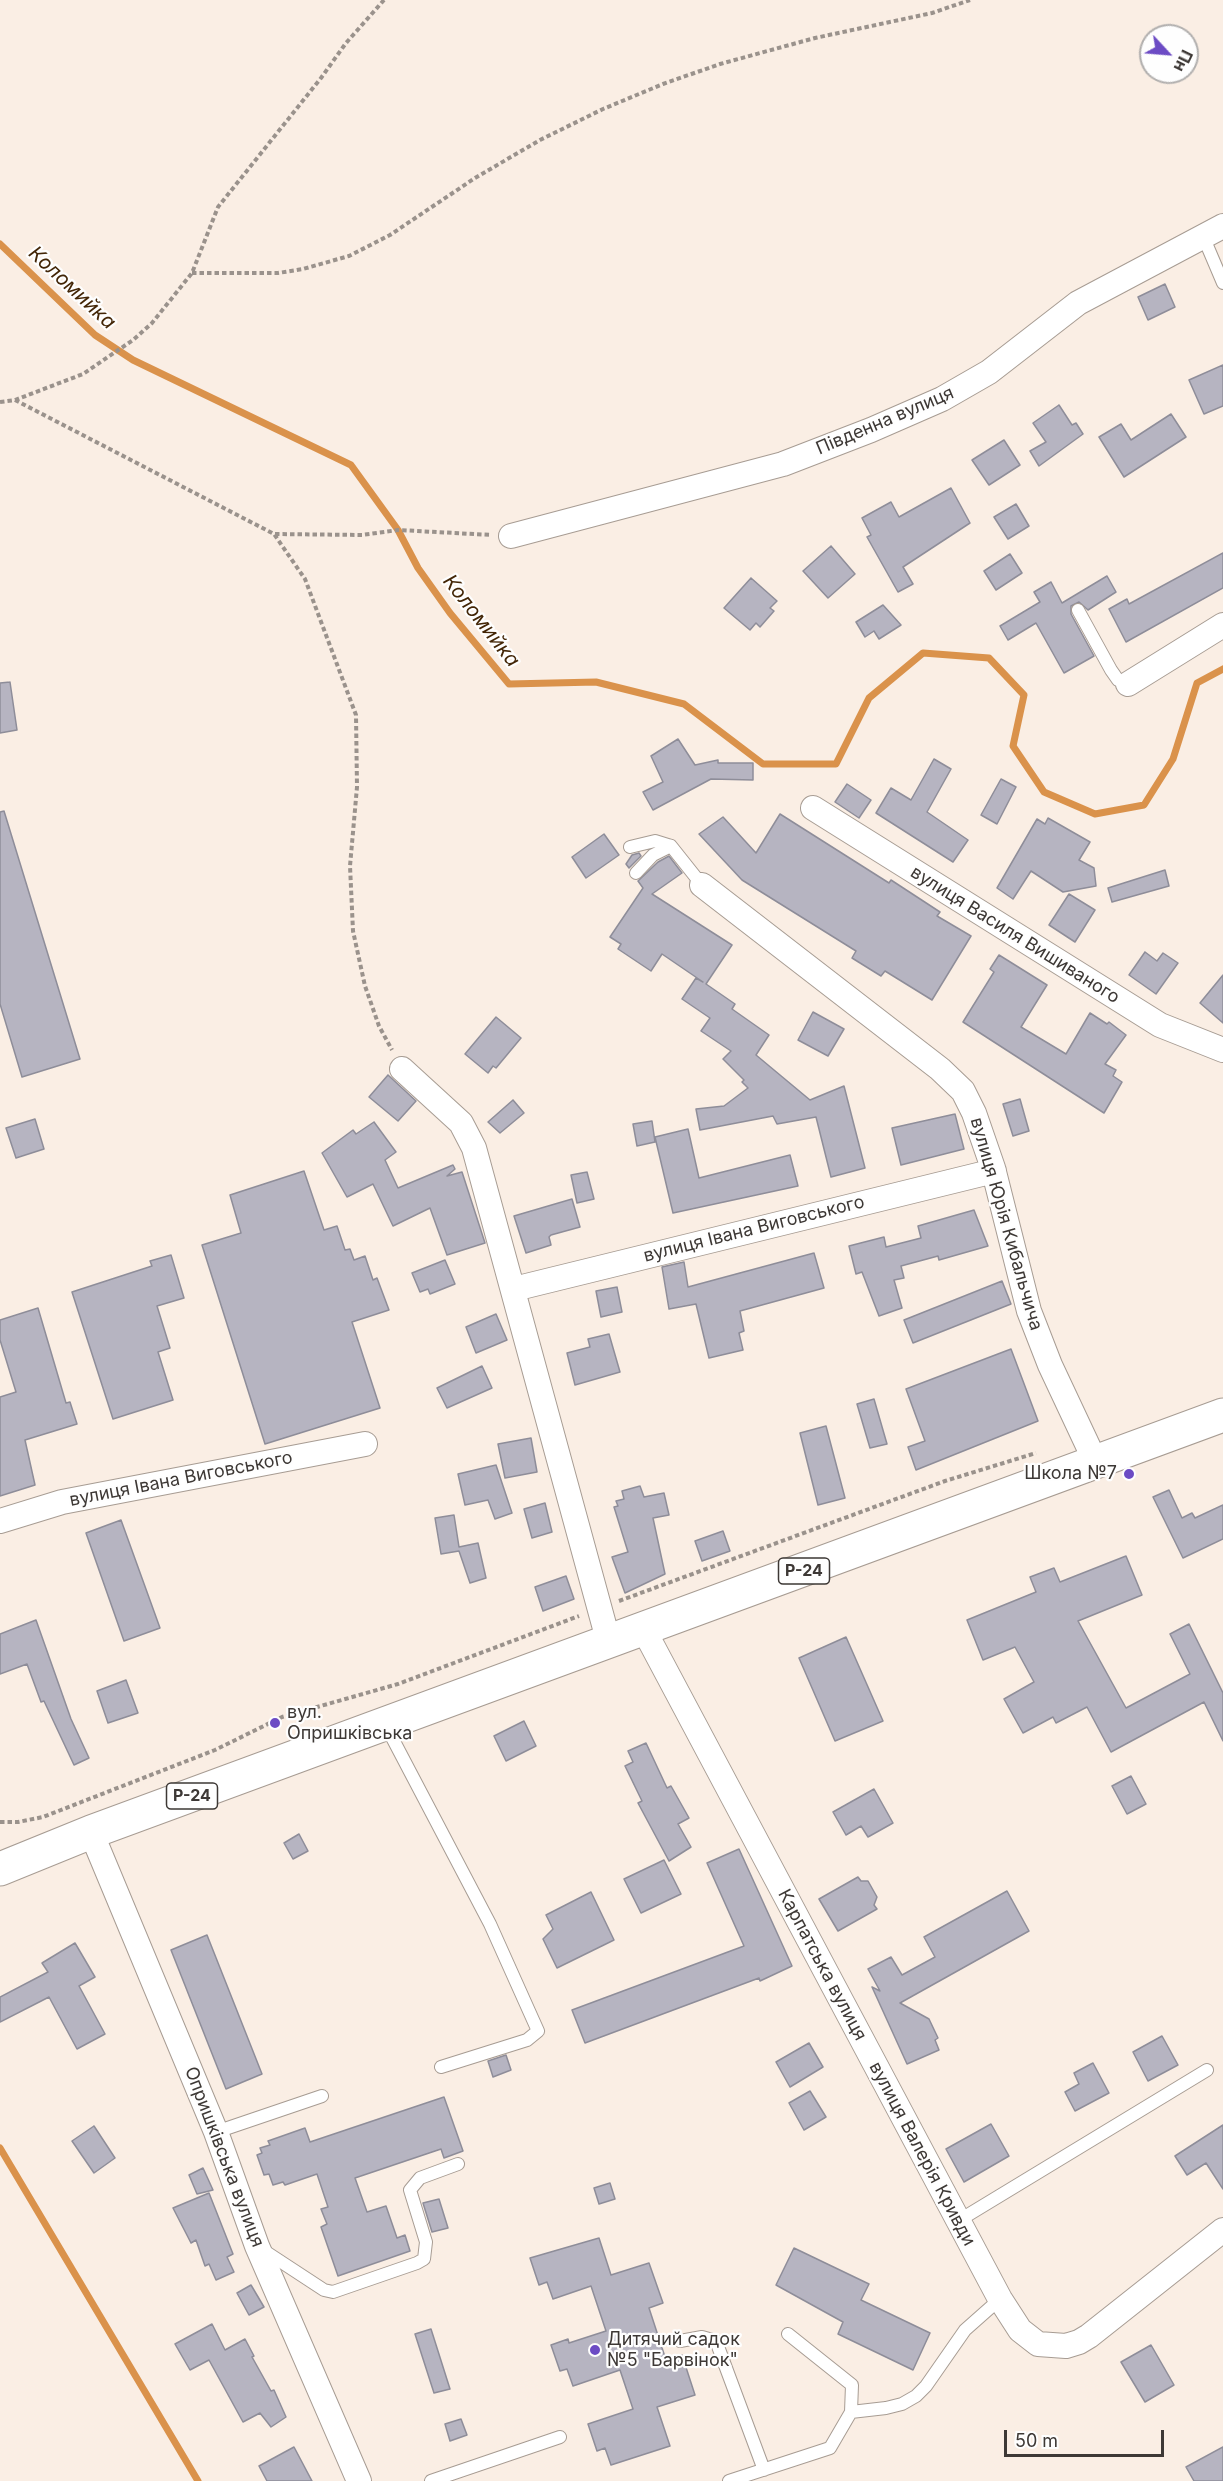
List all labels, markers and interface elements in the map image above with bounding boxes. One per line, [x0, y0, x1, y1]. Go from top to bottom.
north arrow [1139, 24, 1199, 84]
text: Пн [1170, 47, 1197, 75]
water label: Коломийка [23, 242, 121, 334]
street label: Південна вулиця [813, 382, 957, 460]
water label: Коломийка [438, 570, 524, 672]
street label: вулиця Василя Вишиваного [907, 862, 1123, 1008]
street label: вулиця Юрія Кибальчича [965, 1115, 1047, 1333]
street label: вулиця Івана Виговського [641, 1191, 867, 1267]
street label: вулиця Івана Виговського [68, 1447, 294, 1511]
place label: Школа №7 [1024, 1463, 1117, 1485]
marker: Школа №7 [1122, 1467, 1136, 1481]
road number: Р-24 [778, 1558, 830, 1584]
place label: вул. Опришківська [287, 1702, 412, 1744]
marker: вул. Опришківська [268, 1716, 282, 1730]
road number: Р-24 [166, 1783, 218, 1809]
street label: Карпатська вулиця [773, 1886, 871, 2044]
street label: вулиця Валерія Кривди [864, 2058, 980, 2250]
street label: Опришківська вулиця [180, 2064, 268, 2250]
place label: Дитячий садок №5 "Барвінок" [607, 2329, 740, 2372]
marker: Дитячий садок №5 "Барвінок" [588, 2343, 602, 2357]
scale bar [1007, 2418, 1168, 2456]
text: 50 m [1015, 2430, 1058, 2451]

